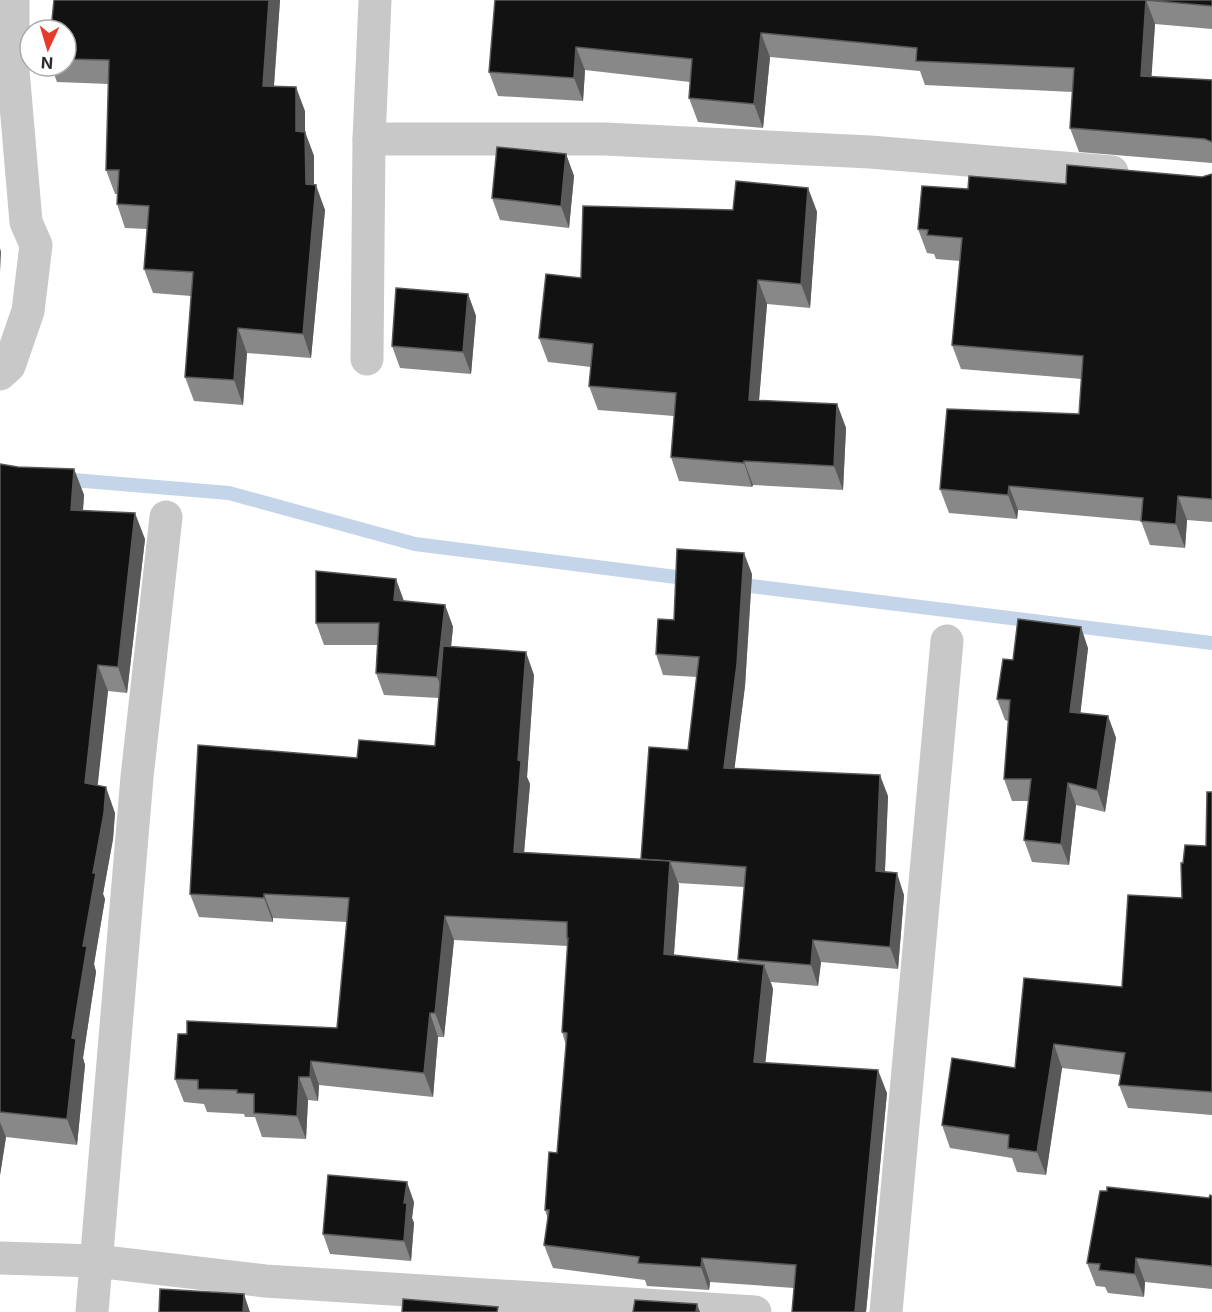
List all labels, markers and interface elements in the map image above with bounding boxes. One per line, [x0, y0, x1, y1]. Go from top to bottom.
north arrow [18, 18, 78, 78]
text: N [40, 53, 54, 73]

